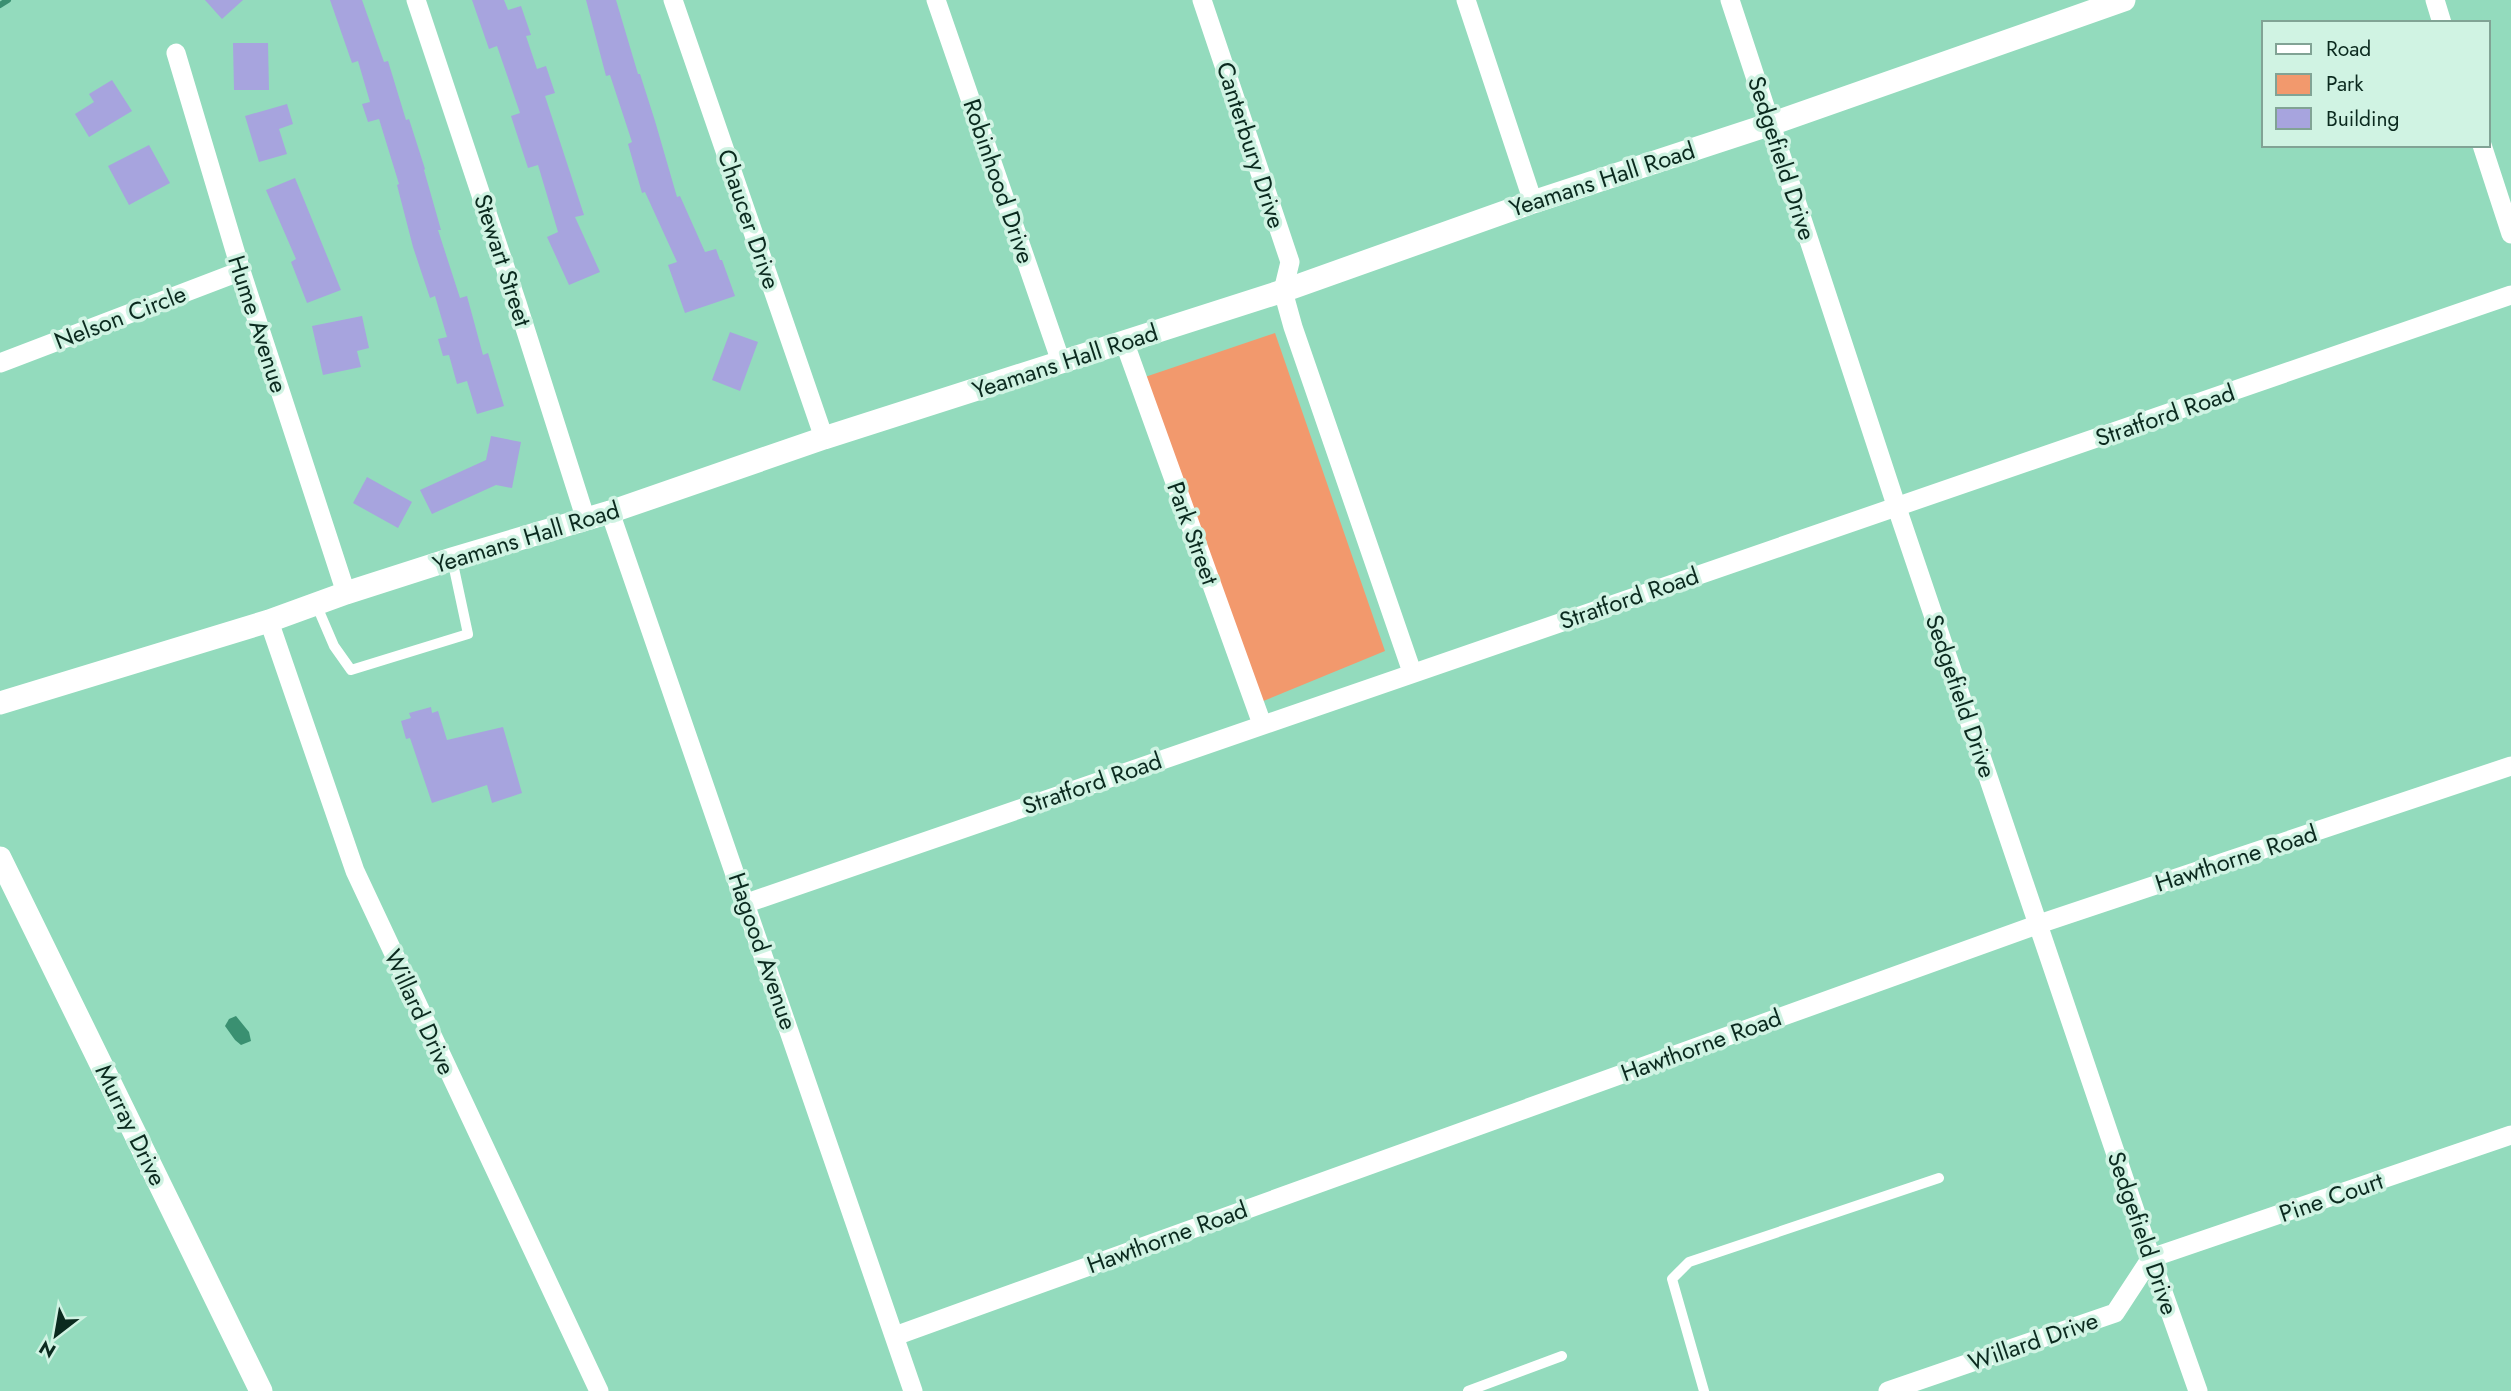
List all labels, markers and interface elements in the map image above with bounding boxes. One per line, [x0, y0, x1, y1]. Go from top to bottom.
legend [2262, 21, 2490, 147]
text: Road [2326, 34, 2371, 64]
street label: Canterbury Drive [1208, 57, 1294, 233]
text: Park [2326, 69, 2364, 99]
street label: Sedgefield Drive [1739, 72, 1825, 244]
street label: Robinhood Drive [954, 94, 1044, 268]
text: Building [2326, 104, 2399, 134]
street label: Yeamans Hall Road [1505, 132, 1699, 226]
street label: Chaucer Drive [709, 144, 789, 294]
street label: Stewart Street [465, 189, 541, 331]
street label: Hume Avenue [219, 251, 297, 397]
street label: Nelson Circle [49, 276, 191, 358]
street label: Yeamans Hall Road [968, 314, 1162, 408]
street label: Stratford Road [2091, 375, 2239, 455]
street label: Park Street [1158, 477, 1228, 590]
street label: Yeamans Hall Road [428, 492, 624, 582]
street label: Stratford Road [1555, 558, 1703, 638]
street label: Sedgefield Drive [1917, 610, 2005, 782]
street label: Stratford Road [1018, 743, 1166, 823]
street label: Hawthorne Road [2150, 815, 2322, 901]
street label: Hagood Avenue [720, 868, 806, 1034]
street label: Willard Drive [376, 943, 464, 1081]
street label: Hawthorne Road [1616, 1000, 1786, 1090]
street label: Murray Drive [87, 1058, 175, 1192]
street label: Sedgefield Drive [2099, 1147, 2187, 1319]
street label: Pine Court [2274, 1163, 2388, 1231]
street label: Hawthorne Road [1082, 1192, 1252, 1282]
north arrow [21, 1300, 91, 1370]
street label: Willard Drive [1963, 1302, 2103, 1380]
text: N [34, 1334, 61, 1365]

